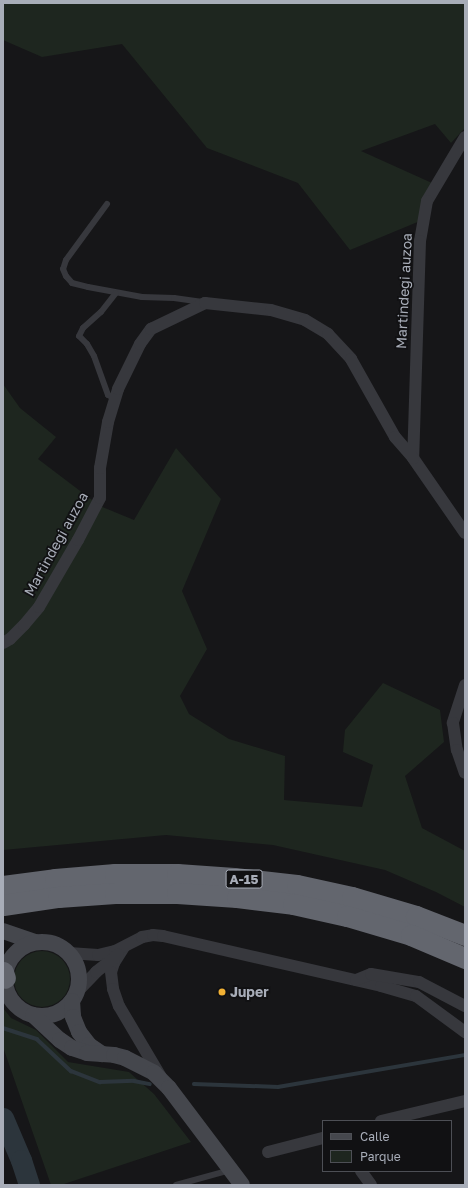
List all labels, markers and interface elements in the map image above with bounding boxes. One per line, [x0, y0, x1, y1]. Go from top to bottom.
street label: Martindegi auzoa [393, 233, 415, 349]
street label: Martindegi auzoa [21, 489, 91, 599]
road number: A-15 [225, 868, 263, 890]
place label: Juper [230, 984, 269, 1000]
marker: Juper [217, 987, 227, 997]
legend [322, 1120, 452, 1172]
text: Calle [360, 1129, 389, 1144]
text: Parque [360, 1149, 401, 1164]

